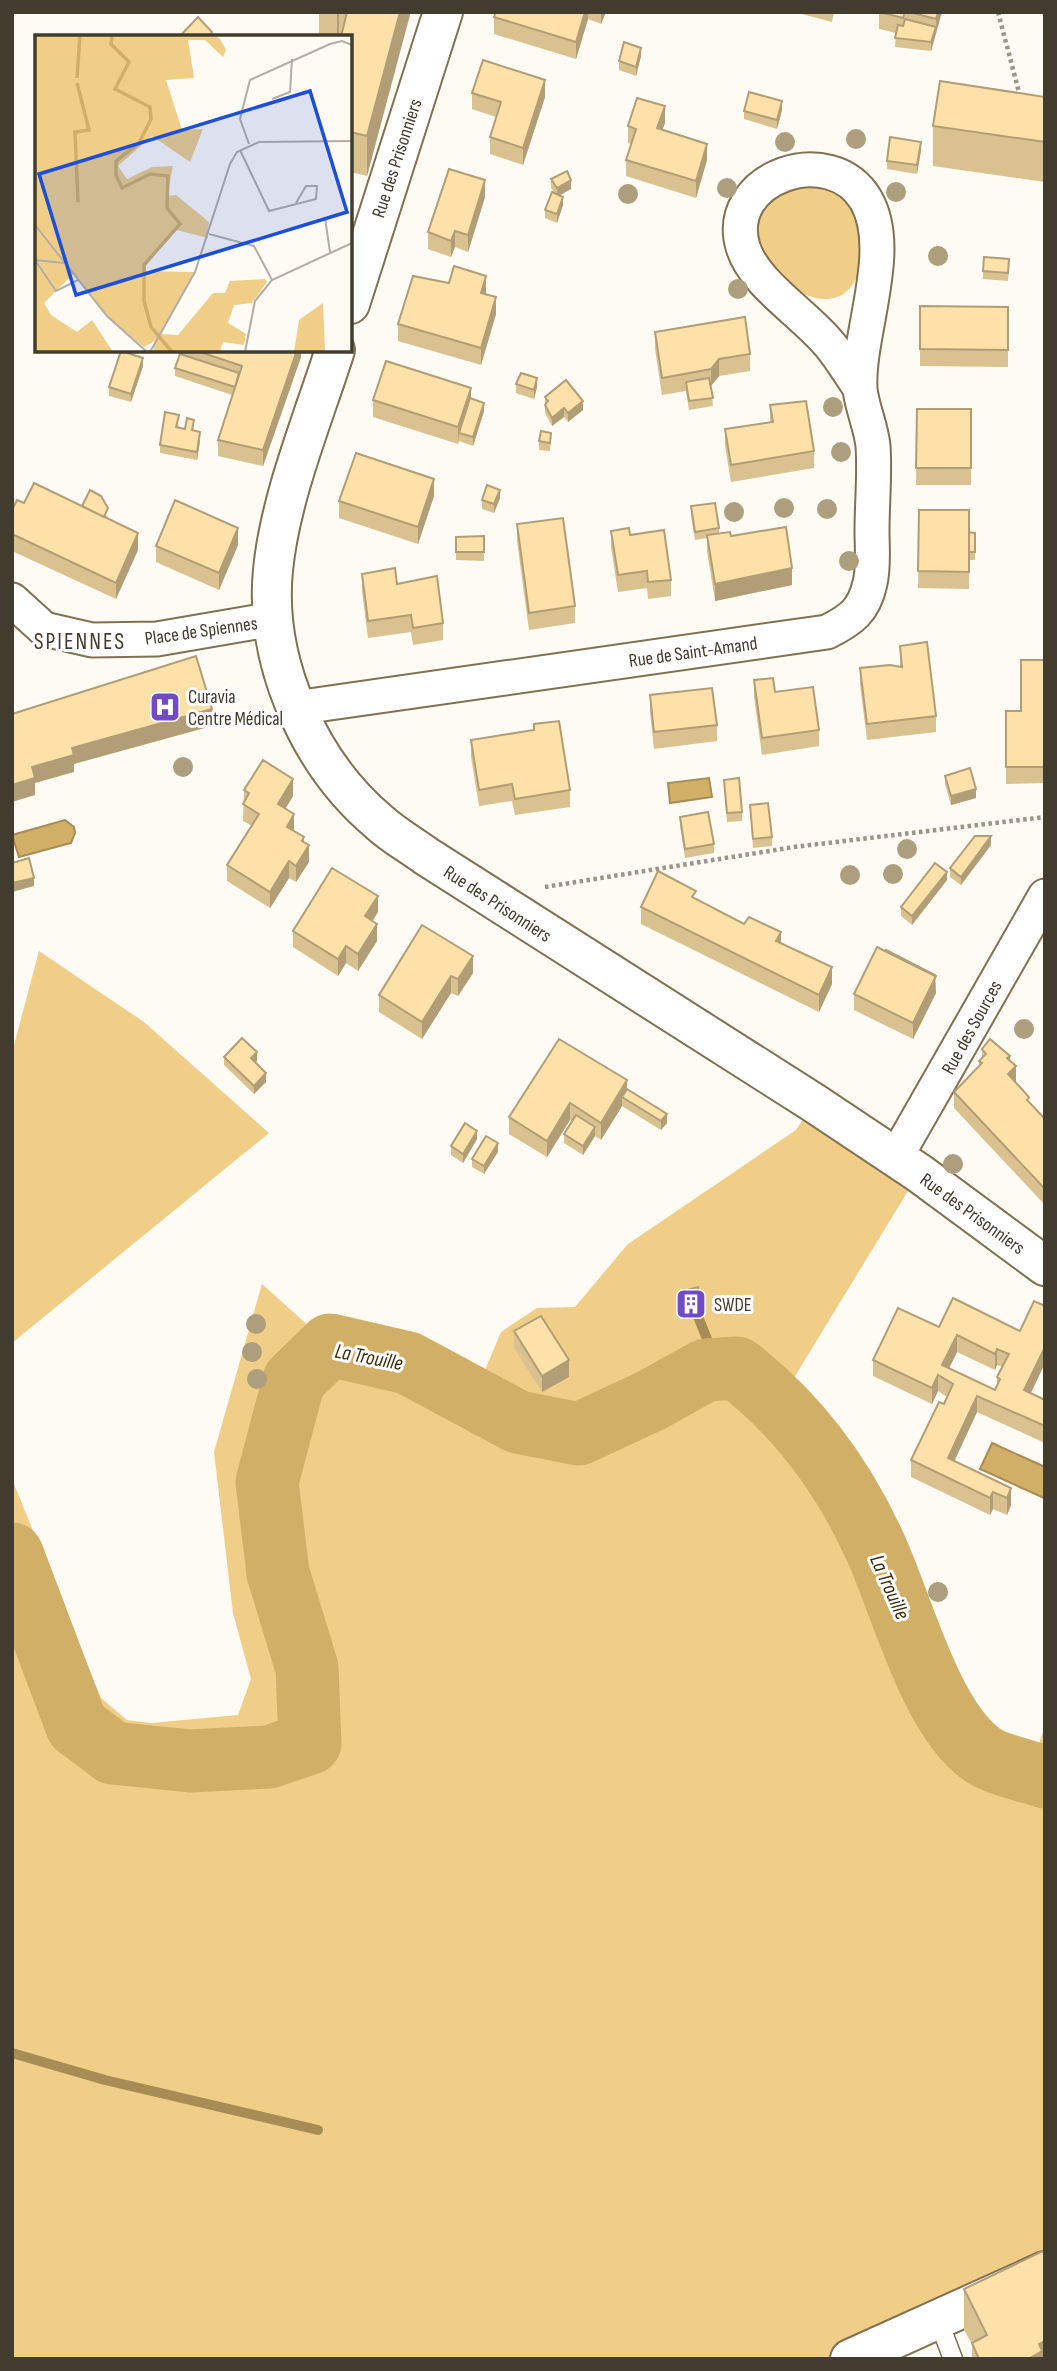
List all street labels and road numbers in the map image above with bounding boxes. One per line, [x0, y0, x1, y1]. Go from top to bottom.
street label: Rue des Prisonniers [367, 96, 428, 221]
street label: Place de Spiennes [143, 612, 259, 651]
street label: Rue de Saint-Amand [627, 632, 759, 673]
street label: Rue des Prisonniers [439, 861, 556, 948]
street label: Rue des Sources [937, 977, 1008, 1079]
street label: Rue des Prisonniers [915, 1168, 1029, 1260]

